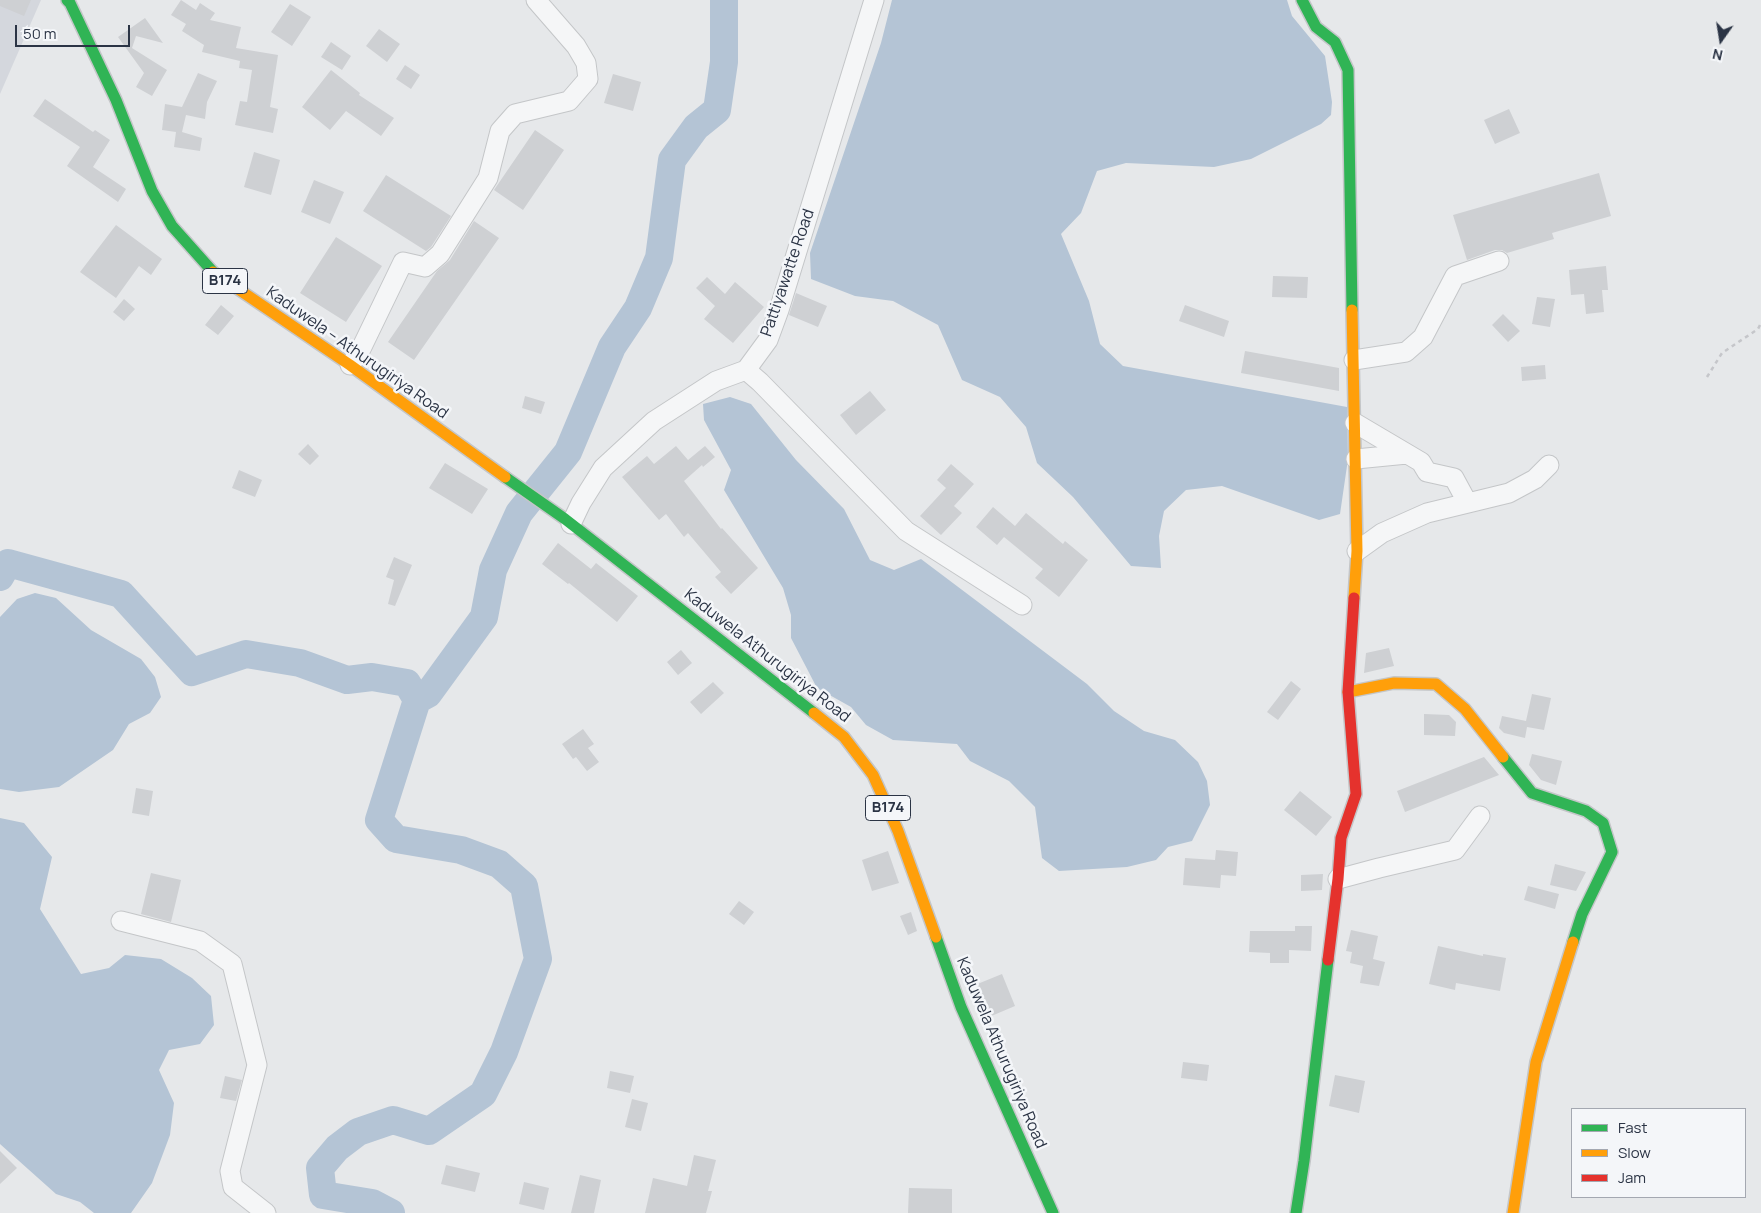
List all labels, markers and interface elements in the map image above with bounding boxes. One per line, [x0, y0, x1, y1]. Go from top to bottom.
scale bar [18, 15, 132, 47]
north arrow [1696, 15, 1746, 65]
text: 50 m [23, 23, 57, 44]
text: N [1710, 45, 1725, 65]
street label: Pattiyawatte Road [757, 207, 819, 339]
road number: B174 [202, 268, 248, 294]
street label: Kaduwela – Athurugiriya Road [262, 283, 452, 423]
street label: Kaduwela Athurugiriya Road [680, 585, 854, 727]
road number: B174 [866, 796, 910, 820]
street label: Kaduwela Athurugiriya Road [952, 955, 1050, 1151]
legend [1571, 1108, 1746, 1198]
text: Fast [1618, 1117, 1647, 1138]
text: Slow [1618, 1142, 1651, 1163]
text: Jam [1618, 1167, 1646, 1188]

